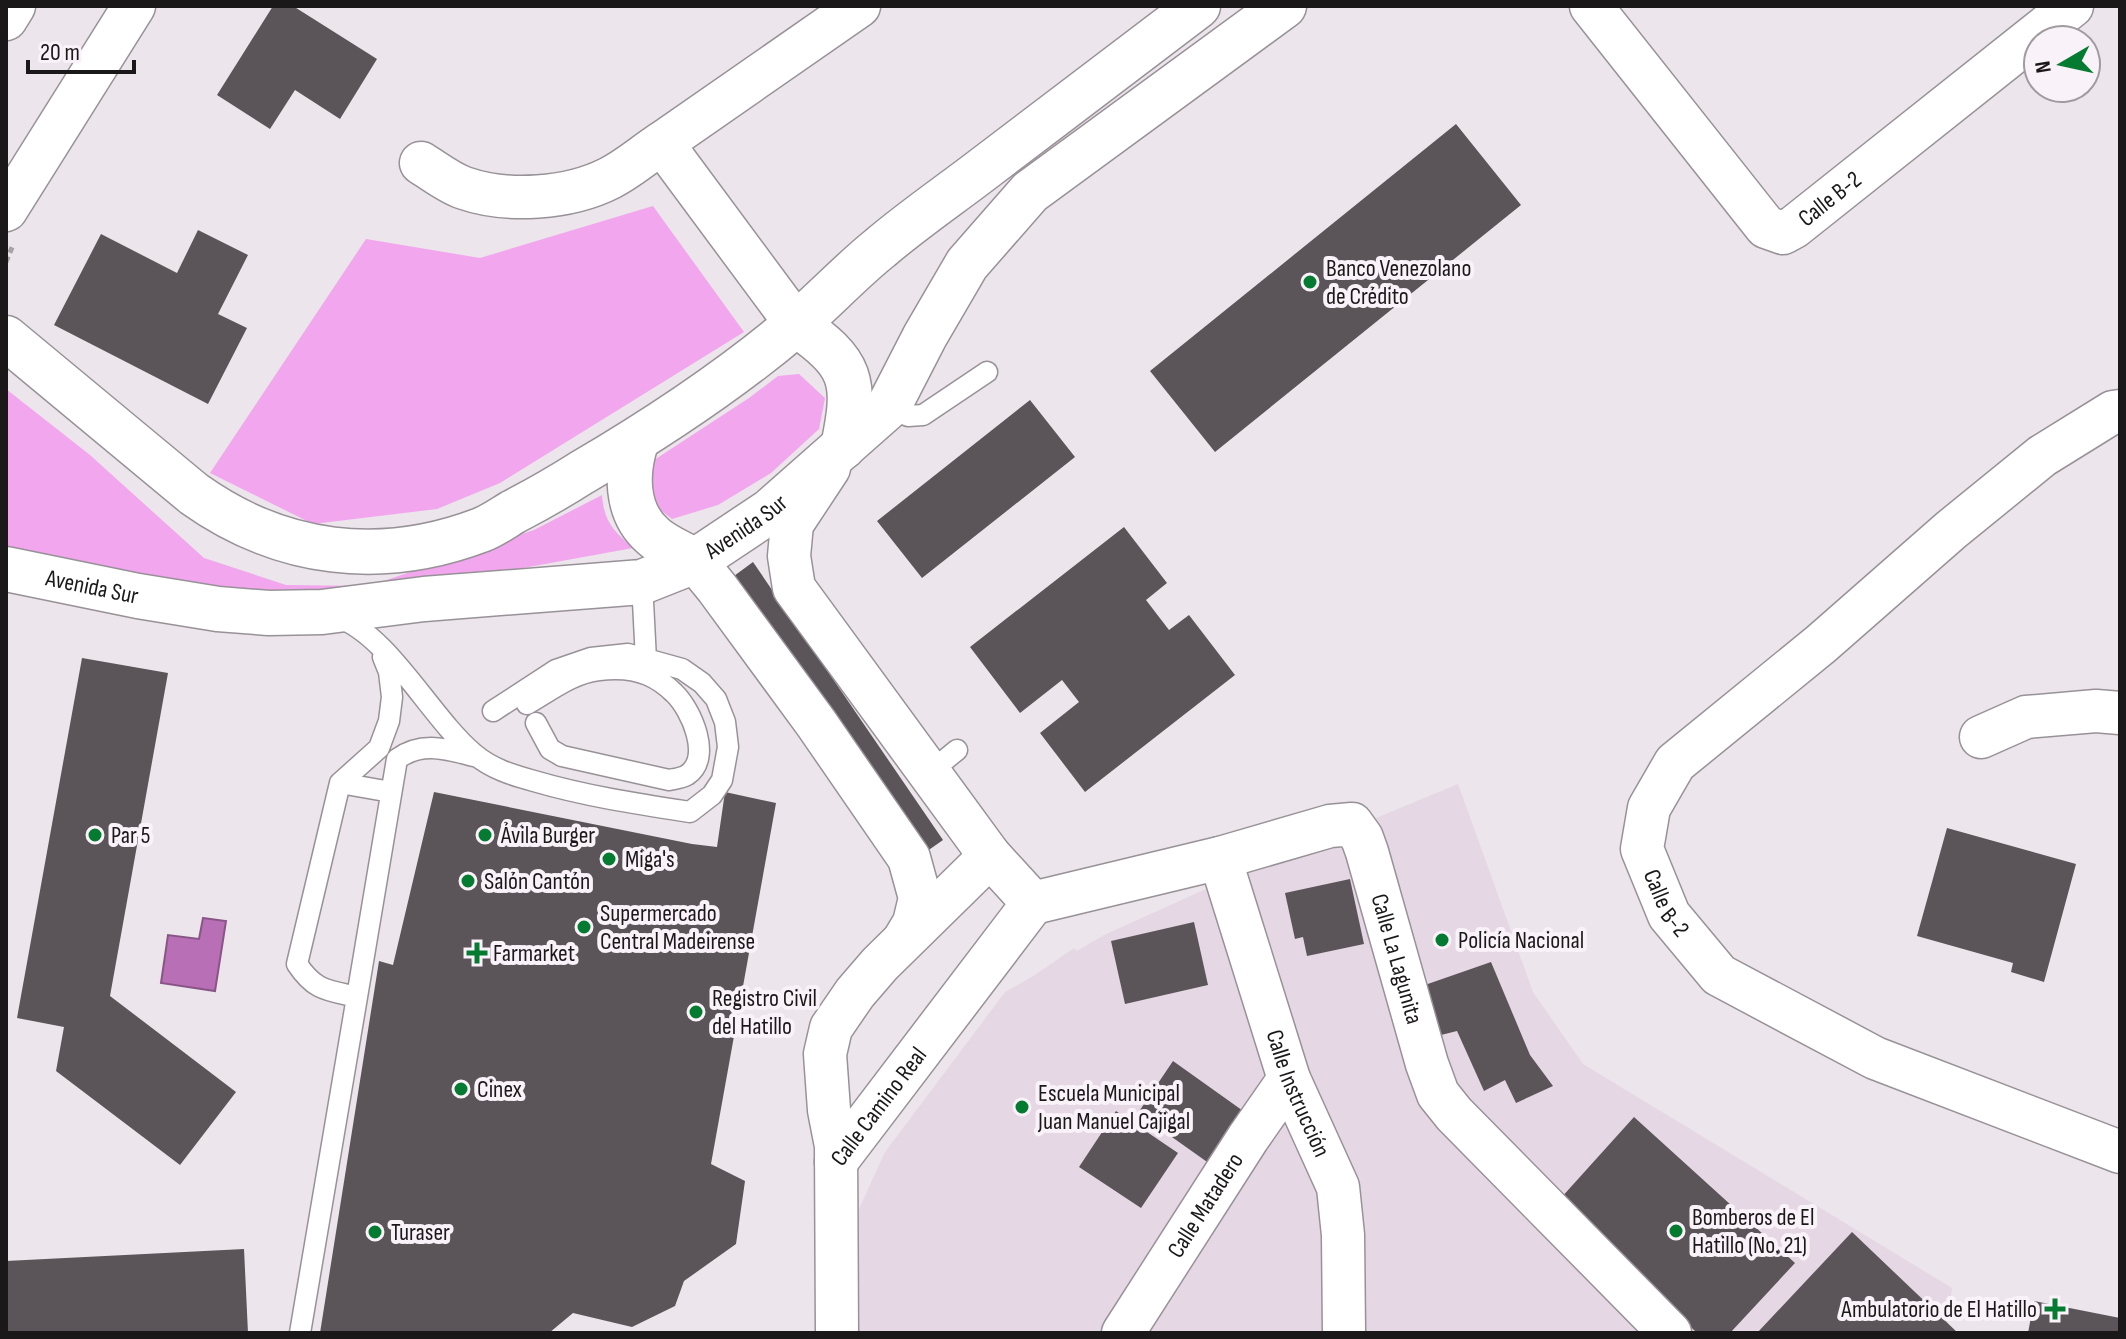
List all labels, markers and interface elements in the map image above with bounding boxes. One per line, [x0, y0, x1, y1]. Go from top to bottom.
scale bar [28, 24, 134, 74]
north arrow [2022, 24, 2102, 104]
text: 20 m [40, 38, 80, 67]
text: N [2029, 59, 2058, 75]
street label: Calle B-2 [1792, 165, 1867, 233]
place label: Banco Venezolano de Crédito [1326, 254, 1471, 311]
marker: Banco Venezolano de Crédito [1301, 273, 1319, 291]
street label: Avenida Sur [698, 488, 793, 565]
street label: Avenida Sur [42, 563, 141, 610]
place label: Par 5 [111, 821, 150, 850]
place label: Ávila Burger [500, 821, 595, 850]
marker: Par 5 [86, 826, 104, 844]
marker: Ávila Burger [476, 826, 494, 844]
place label: Miga's [625, 845, 675, 874]
marker: Miga's [600, 850, 618, 868]
street label: Calle B-2 [1637, 865, 1696, 943]
place label: Salón Cantón [484, 867, 590, 896]
marker: Salón Cantón [459, 872, 477, 890]
street label: Calle La Lagunita [1365, 890, 1429, 1027]
place label: Supermercado Central Madeirense [600, 899, 755, 956]
marker: Supermercado Central Madeirense [575, 918, 593, 936]
place label: Policía Nacional [1458, 926, 1584, 955]
marker: Policía Nacional [1433, 931, 1451, 949]
place label: Farmarket [493, 939, 575, 968]
marker: Farmarket [468, 944, 486, 962]
place label: Registro Civil del Hatillo [712, 984, 817, 1041]
marker: Registro Civil del Hatillo [687, 1003, 705, 1021]
street label: Calle Instrucción [1260, 1026, 1337, 1161]
street label: Calle Camino Real [824, 1041, 933, 1171]
place label: Cinex [477, 1075, 522, 1104]
place label: Escuela Municipal Juan Manuel Cajigal [1037, 1079, 1190, 1136]
marker: Cinex [452, 1080, 470, 1098]
marker: Escuela Municipal Juan Manuel Cajigal [1013, 1098, 1031, 1116]
street label: Calle Matadero [1161, 1147, 1249, 1263]
place label: Bomberos de El Hatillo (No. 21) [1692, 1203, 1814, 1260]
place label: Turaser [391, 1218, 450, 1247]
marker: Bomberos de El Hatillo (No. 21) [1667, 1222, 1685, 1240]
marker: Turaser [366, 1223, 384, 1241]
place label: Ambulatorio de El Hatillo [1840, 1295, 2037, 1324]
marker: Ambulatorio de El Hatillo [2044, 1298, 2066, 1320]

